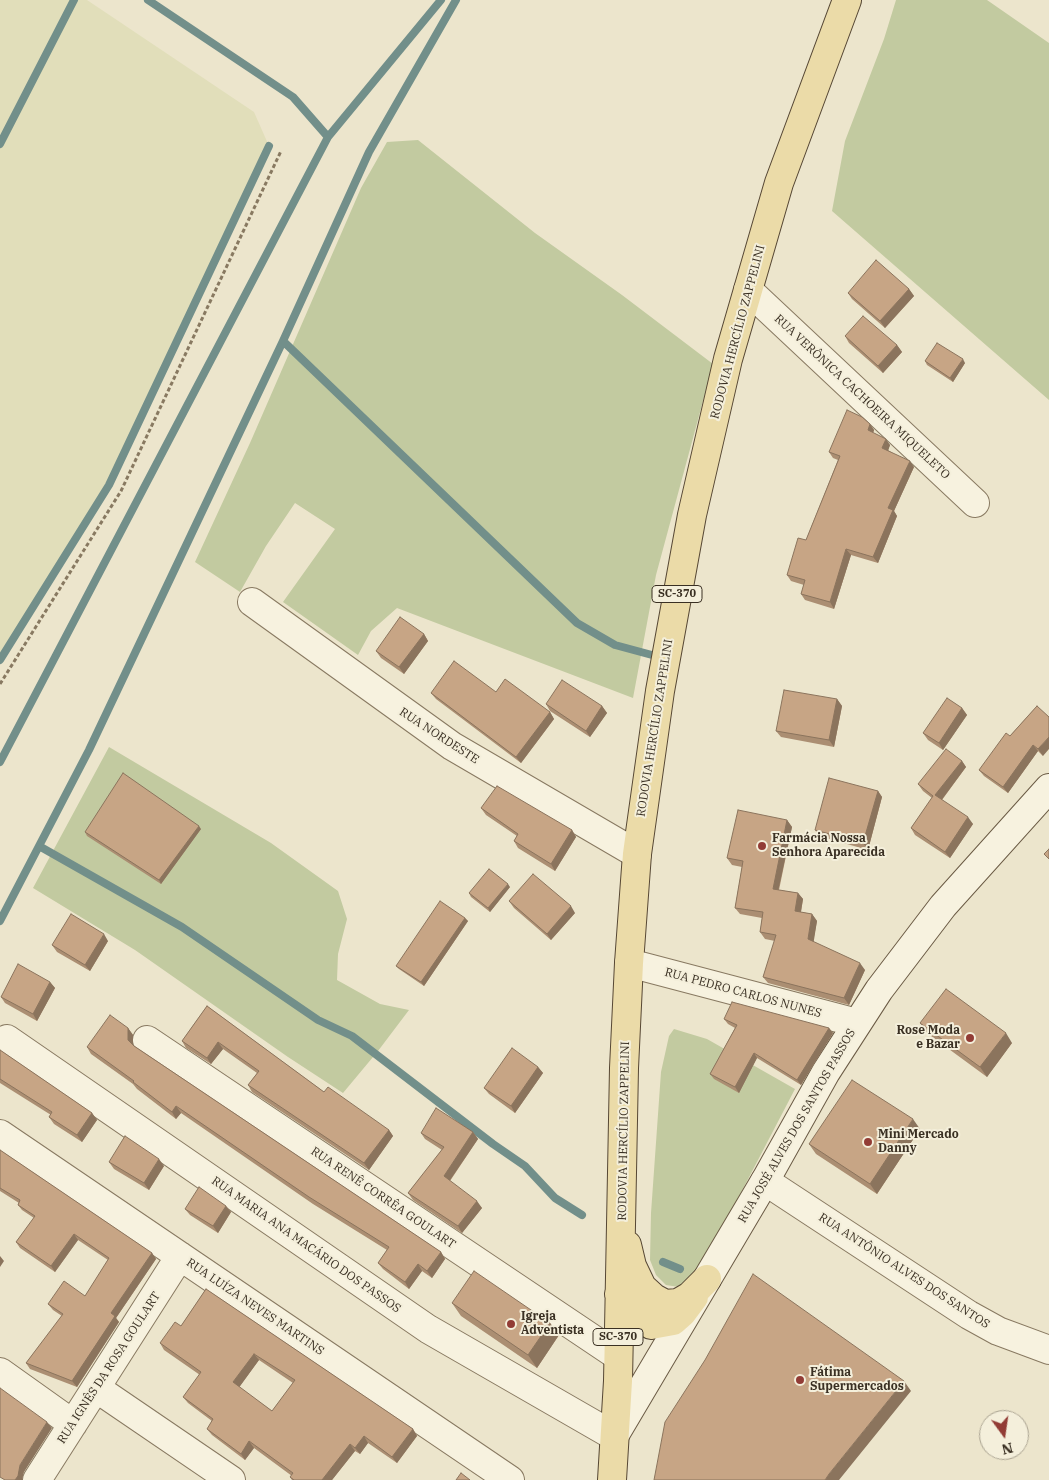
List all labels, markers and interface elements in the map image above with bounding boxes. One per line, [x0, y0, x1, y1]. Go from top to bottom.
street label: RODOVIA HERCÍLIO ZAPPELINI [708, 243, 768, 421]
street label: RUA VERÔNICA CACHOEIRA MIQUELETO [771, 312, 953, 482]
road number: SC-370 [652, 586, 702, 602]
street label: RODOVIA HERCÍLIO ZAPPELINI [634, 638, 676, 818]
street label: RUA NORDESTE [396, 705, 482, 767]
place label: Farmácia Nossa Senhora Aparecida [772, 832, 885, 860]
marker: Farmácia Nossa Senhora Aparecida [756, 840, 768, 852]
street label: RUA PEDRO CARLOS NUNES [663, 965, 823, 1021]
place label: Rose Moda e Bazar [897, 1024, 960, 1052]
street label: RUA JOSÉ ALVES DOS SANTOS PASSOS [735, 1026, 859, 1226]
marker: Rose Moda e Bazar [964, 1032, 976, 1044]
street label: RODOVIA HERCÍLIO ZAPPELINI [615, 1041, 633, 1221]
place label: Mini Mercado Danny [878, 1128, 959, 1156]
marker: Mini Mercado Danny [862, 1136, 874, 1148]
street label: RUA RENÊ CORRÊA GOULART [308, 1144, 458, 1252]
street label: RUA MARIA ANA MACÁRIO DOS PASSOS [209, 1174, 403, 1316]
street label: RUA ANTÔNIO ALVES DOS SANTOS [816, 1210, 992, 1332]
street label: RUA LUÍZA NEVES MARTINS [183, 1255, 327, 1359]
street label: RUA IGNÊS DA ROSA GOULART [54, 1289, 164, 1447]
place label: Igreja Adventista [521, 1310, 584, 1338]
marker: Igreja Adventista [505, 1318, 517, 1330]
road number: SC-370 [593, 1328, 643, 1345]
place label: Fátima Supermercados [810, 1366, 904, 1394]
marker: Fátima Supermercados [794, 1374, 806, 1386]
north arrow [979, 1410, 1029, 1460]
text: N [1000, 1439, 1015, 1459]

